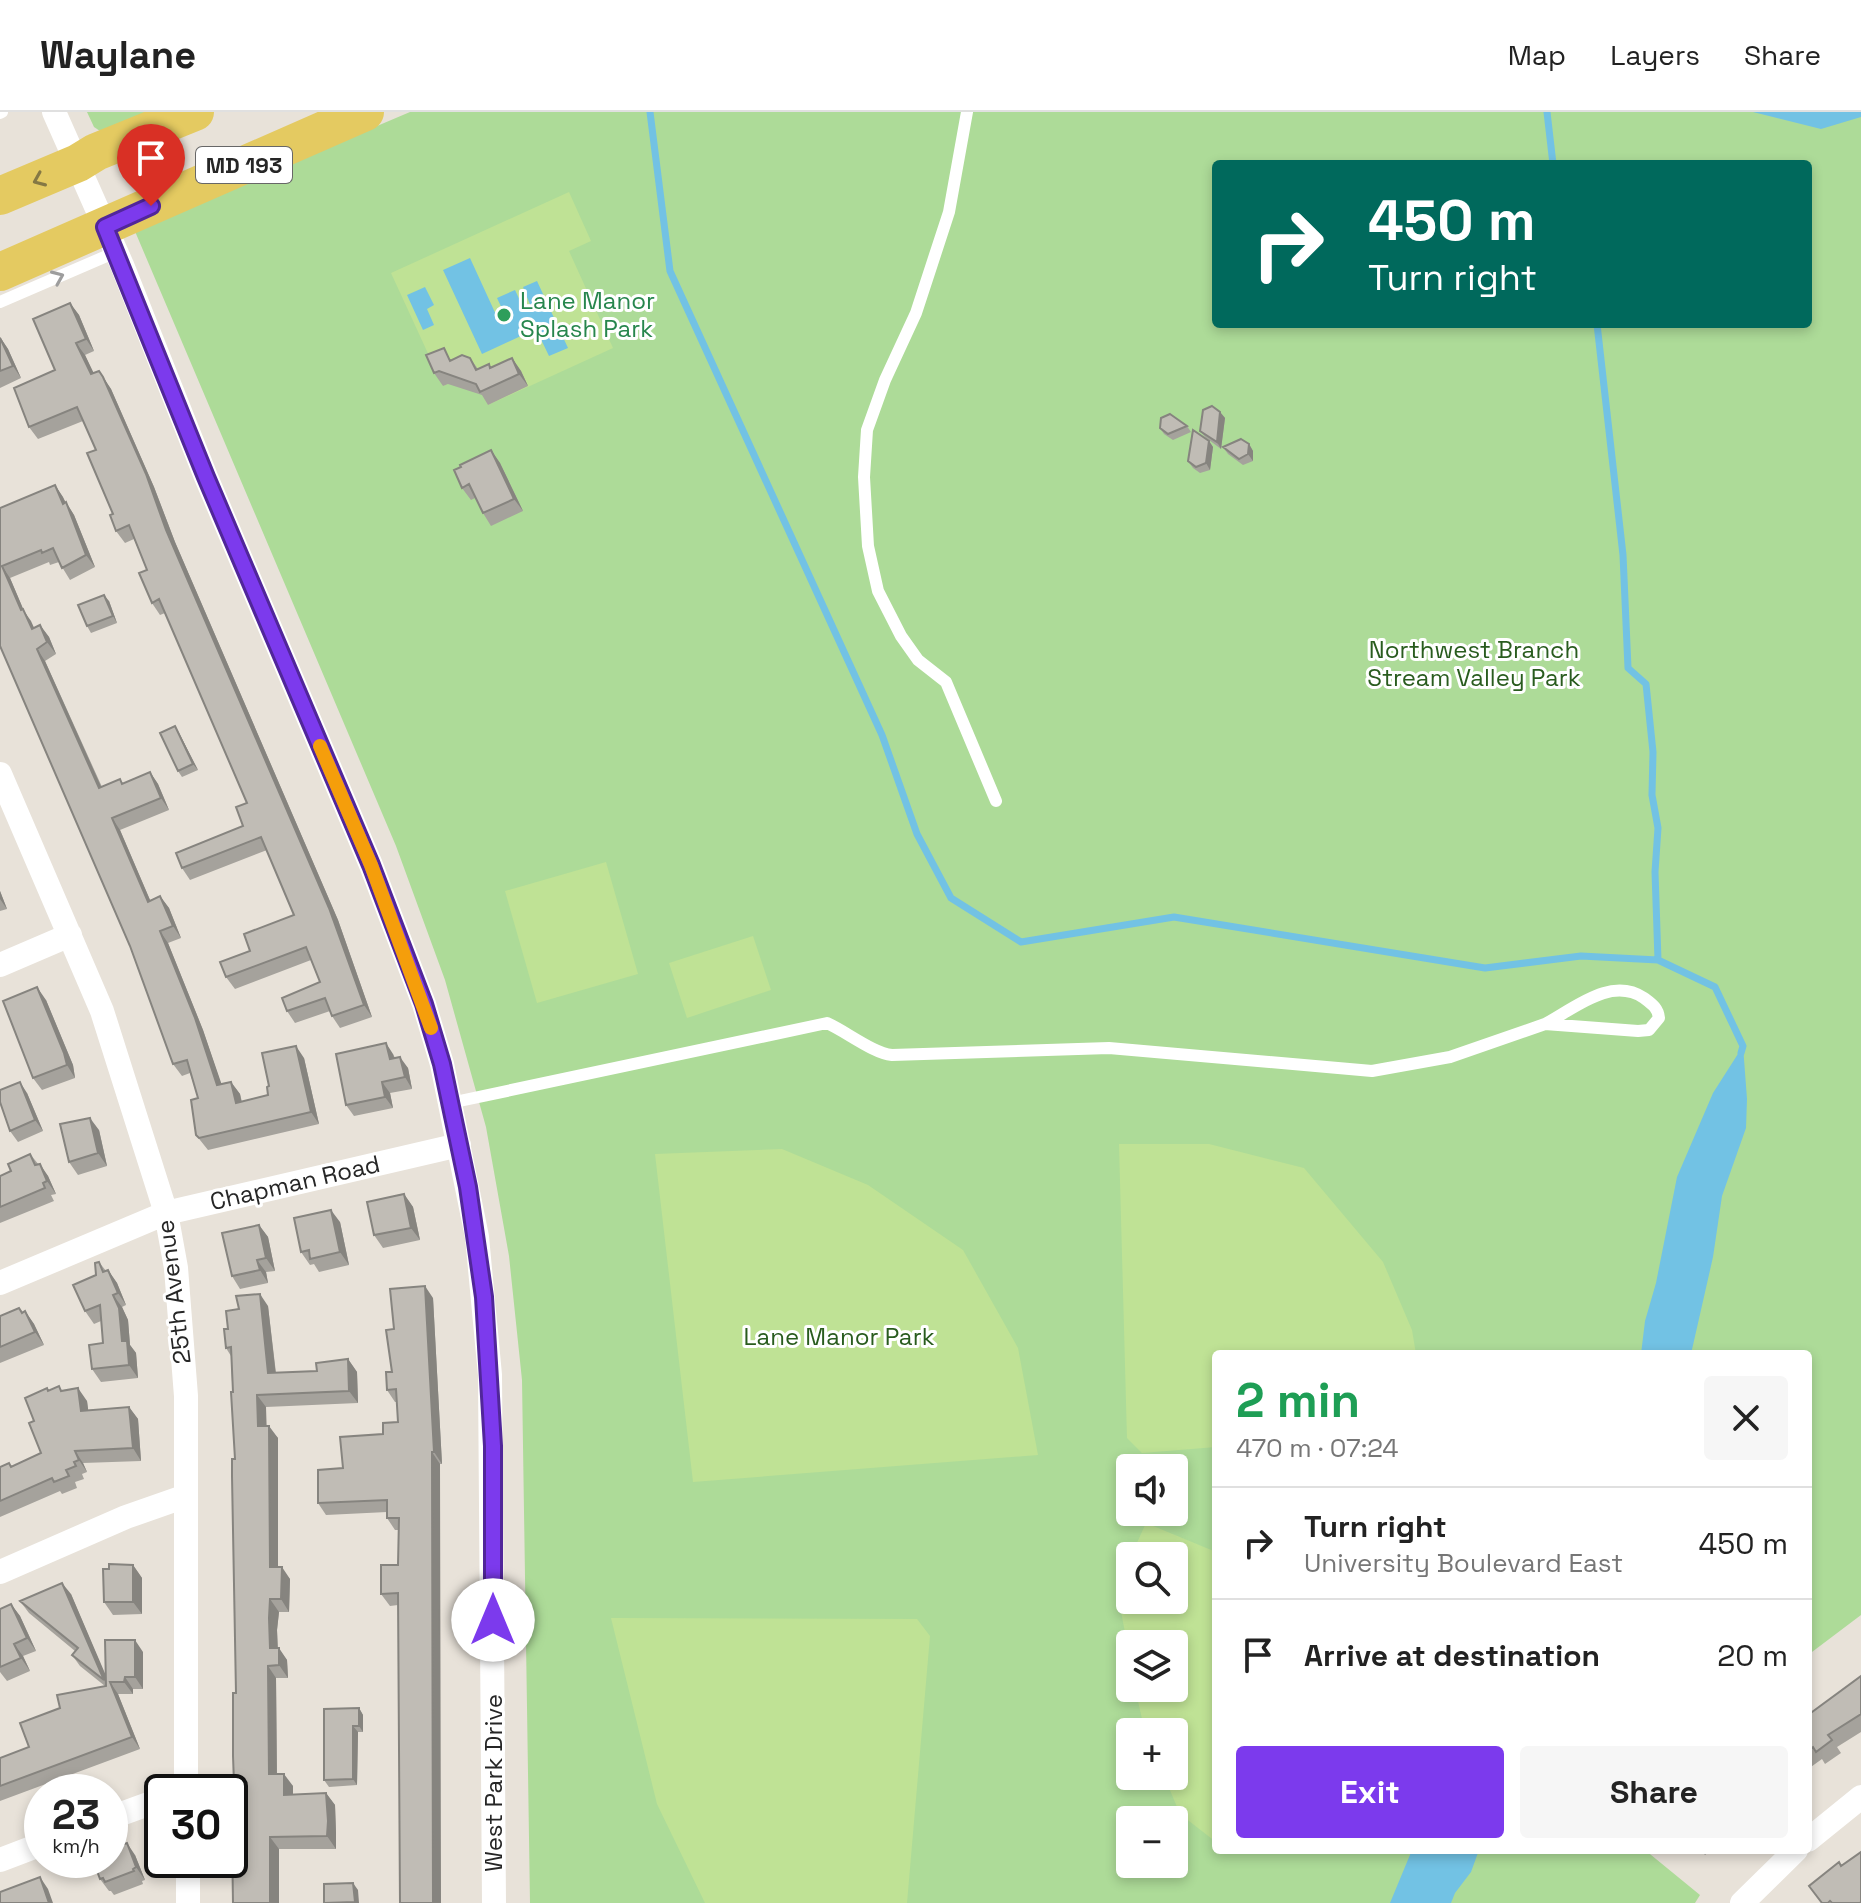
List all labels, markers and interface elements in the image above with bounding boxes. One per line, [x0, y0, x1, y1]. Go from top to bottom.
text: Waylane [40, 31, 196, 79]
text: Map [1508, 37, 1566, 73]
text: Layers [1610, 37, 1700, 73]
text: Share [1744, 37, 1821, 73]
pin [117, 124, 185, 206]
icon: arrive [129, 136, 173, 180]
road number: MD 193 [196, 147, 292, 183]
one-way arrow [33, 170, 47, 186]
text: 450 m [1368, 185, 1536, 256]
icon: right [1236, 192, 1340, 296]
text: Turn right [1368, 255, 1537, 301]
one-way arrow [50, 271, 64, 287]
place label: Lane Manor Splash Park [520, 285, 655, 344]
marker: Lane Manor Splash Park [495, 306, 513, 324]
park label: Northwest Branch Stream Valley Park [1367, 634, 1581, 693]
street label: Chapman Road [207, 1148, 383, 1217]
street label: 25th Avenue [149, 1218, 198, 1366]
park label: Lane Manor Park [743, 1321, 935, 1352]
text: 2 min [1236, 1370, 1360, 1431]
button: close [1704, 1376, 1788, 1460]
text: 470 m · 07:24 [1236, 1431, 1398, 1465]
map controls [1116, 1454, 1188, 1878]
button: sound [1116, 1454, 1188, 1526]
text: Turn right [1304, 1507, 1447, 1546]
icon: right [1236, 1521, 1280, 1565]
text: 450 m [1699, 1524, 1788, 1563]
button: search [1116, 1542, 1188, 1614]
text: University Boulevard East [1304, 1546, 1623, 1580]
position arrow [451, 1578, 535, 1662]
button: layers [1116, 1630, 1188, 1702]
icon: arrive [1236, 1633, 1280, 1677]
text: Arrive at destination [1304, 1636, 1600, 1675]
text: 20 m [1717, 1636, 1788, 1675]
street label: West Park Drive [478, 1694, 509, 1872]
button: + [1116, 1718, 1188, 1790]
button: Exit [1236, 1746, 1504, 1838]
button: Share [1520, 1746, 1788, 1838]
speed limit sign: 30 [144, 1774, 248, 1878]
text: 23 [52, 1790, 100, 1841]
button: − [1116, 1806, 1188, 1878]
text: km/h [52, 1833, 100, 1859]

